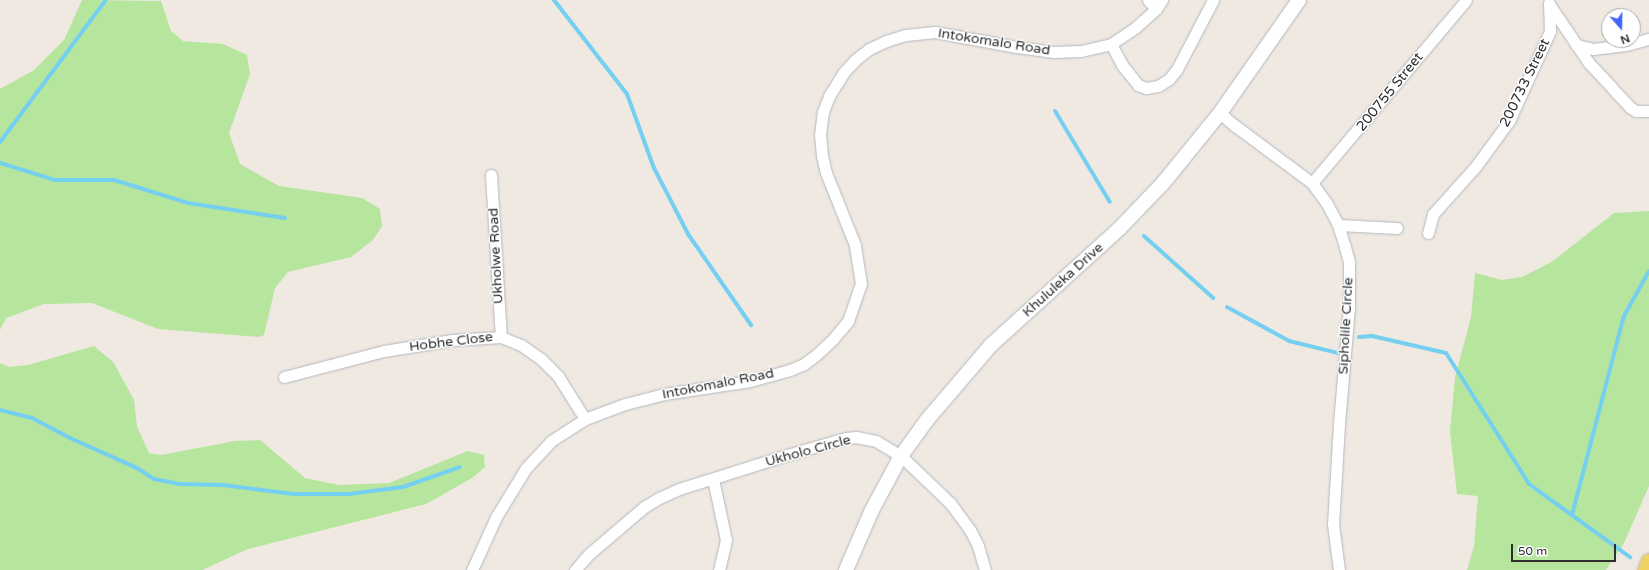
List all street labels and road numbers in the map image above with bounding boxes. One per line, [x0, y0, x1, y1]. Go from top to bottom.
street label: Intokomalo Road [937, 25, 1051, 59]
street label: 200733 Street [1496, 36, 1554, 130]
street label: 200755 Street [1353, 49, 1427, 135]
street label: Ukholwe Road [485, 207, 507, 305]
street label: Khululeka Drive [1019, 239, 1107, 321]
street label: Sipholile Circle [1335, 277, 1357, 375]
street label: Hobhe Close [408, 329, 494, 355]
street label: Intokomalo Road [661, 365, 775, 403]
street label: Ukholo Circle [763, 432, 853, 470]

